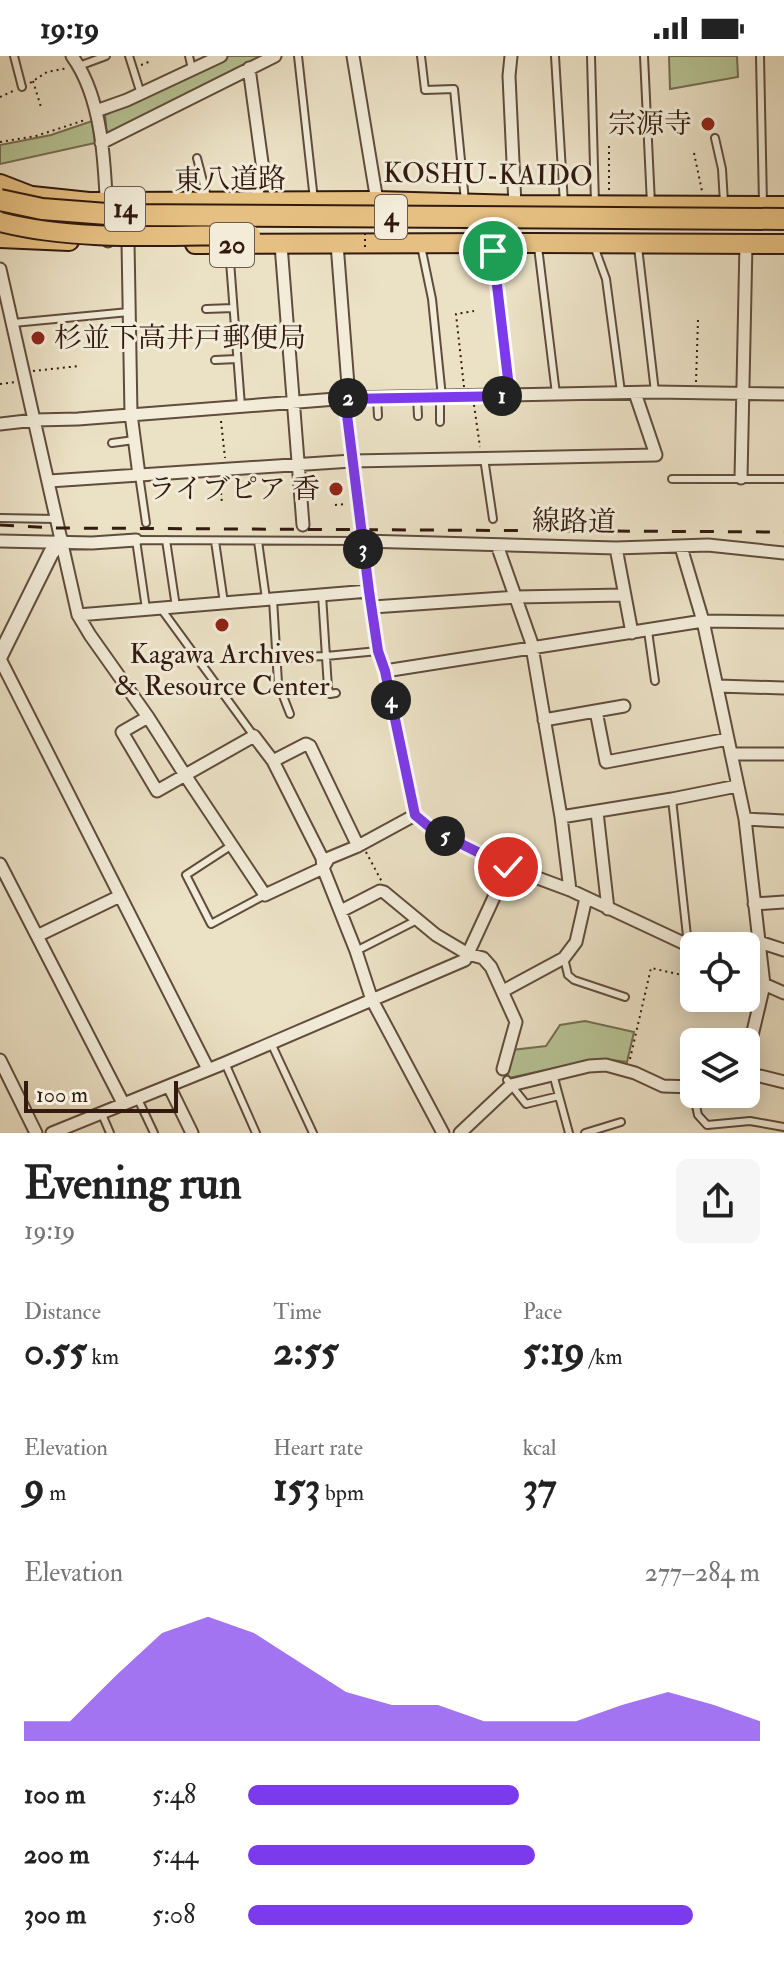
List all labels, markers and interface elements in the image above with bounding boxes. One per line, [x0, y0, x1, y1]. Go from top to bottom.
text: 19:19 [40, 10, 99, 47]
place label: 宗源寺 [608, 107, 692, 142]
marker: 宗源寺 [699, 115, 717, 133]
street label: KOSHU-KAIDO [383, 156, 593, 194]
street label: 東八道路 [174, 162, 286, 198]
road number: 14 [105, 187, 145, 231]
road number: 4 [375, 195, 407, 239]
pin [459, 217, 527, 285]
road number: 20 [210, 223, 254, 267]
icon: arrive [471, 229, 515, 273]
place label: 杉並下高井戸郵便局 [54, 321, 306, 356]
marker: 杉並下高井戸郵便局 [29, 329, 47, 347]
pin: 1 [482, 376, 522, 416]
pin: 2 [328, 378, 368, 418]
text: 1 [498, 382, 506, 410]
text: 2 [342, 384, 354, 412]
place label: ライブピア 香 [148, 472, 320, 507]
marker: ライブピア 香 [327, 480, 345, 498]
street label: 線路道 [532, 504, 616, 540]
pin: 3 [343, 529, 383, 569]
text: 3 [359, 535, 367, 563]
marker: Kagawa Archives & Resource Center [213, 616, 231, 634]
place label: Kagawa Archives & Resource Center [114, 637, 330, 704]
pin: 4 [371, 680, 411, 720]
text: 4 [385, 686, 397, 714]
pin: 5 [425, 816, 465, 856]
text: 5 [440, 822, 450, 850]
pin [474, 833, 542, 901]
icon: check [486, 845, 530, 889]
map controls [680, 932, 760, 1108]
button: locate [680, 932, 760, 1012]
button: layers [680, 1028, 760, 1108]
scale bar [24, 1077, 178, 1113]
text: 100 m [36, 1081, 88, 1109]
text: Evening run [24, 1157, 242, 1212]
button: share [676, 1159, 760, 1243]
text: 19:19 [24, 1215, 75, 1247]
text: Distance [24, 1298, 101, 1326]
text: Time [273, 1298, 321, 1326]
text: Pace [523, 1298, 562, 1326]
text: 0.55 [24, 1326, 87, 1377]
text: 2:55 [273, 1326, 339, 1377]
text: 5:19 [523, 1326, 585, 1377]
text: km [87, 1343, 119, 1371]
text: /km [585, 1343, 623, 1371]
text: Elevation [24, 1434, 108, 1462]
text: Heart rate [273, 1434, 363, 1462]
text: kcal [523, 1434, 556, 1462]
text: 9 [24, 1462, 45, 1513]
text: 153 [273, 1462, 320, 1513]
text: 37 [523, 1462, 556, 1513]
text: m [45, 1479, 66, 1507]
text: bpm [320, 1479, 364, 1507]
text: Elevation [24, 1557, 123, 1589]
text: 277–284 m [645, 1557, 760, 1589]
text: 100 m [24, 1779, 85, 1811]
text: 5:48 [152, 1779, 196, 1811]
text: 200 m [24, 1839, 89, 1871]
text: 5:44 [152, 1839, 198, 1871]
text: 300 m [24, 1899, 86, 1931]
text: 5:08 [152, 1899, 195, 1931]

